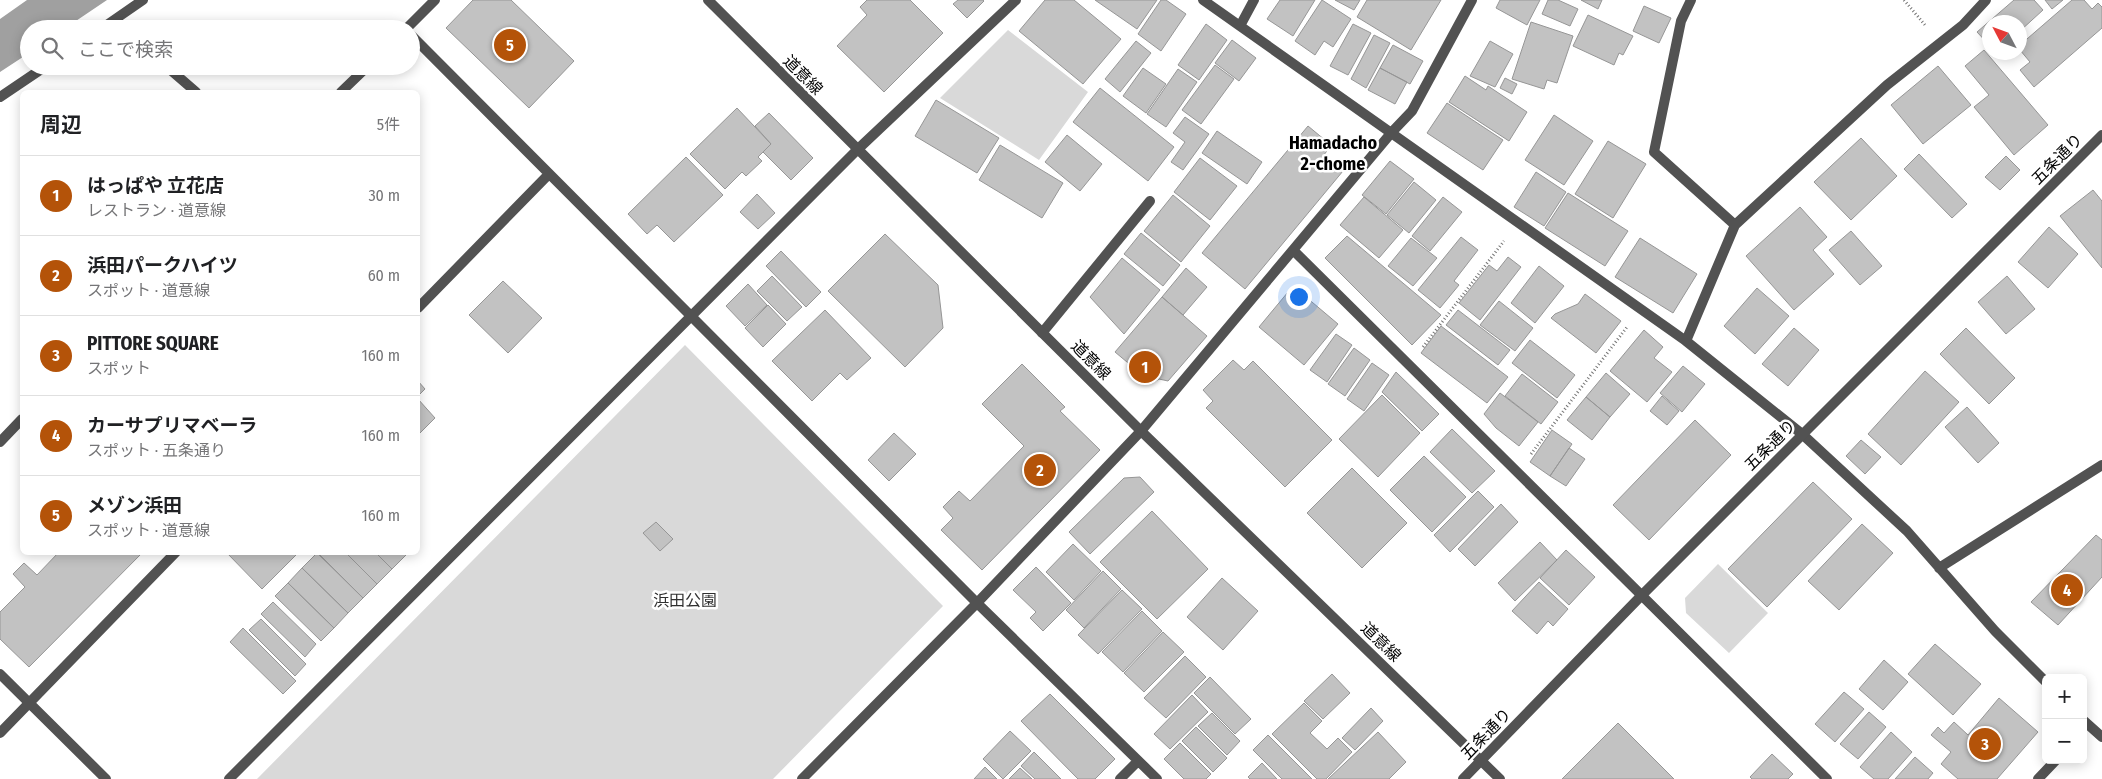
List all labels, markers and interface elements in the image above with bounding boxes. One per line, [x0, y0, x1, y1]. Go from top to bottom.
north arrow [1982, 15, 2027, 60]
search box [20, 20, 420, 75]
pin: 5 [494, 26, 526, 64]
icon: search [38, 34, 66, 62]
text: ここで検索 [78, 38, 173, 61]
street label: 道意線 [779, 51, 827, 99]
text: 周辺 [40, 112, 82, 138]
text: 5件 [377, 115, 400, 134]
street label: 五条通り [2028, 130, 2086, 188]
district label: Hamadacho 2-chome [1289, 132, 1377, 175]
text: はっぱや 立花店 [87, 174, 224, 197]
text: 1 [53, 186, 59, 205]
text: 30 m [368, 186, 400, 205]
text: レストラン · 道意線 [87, 201, 226, 220]
text: 浜田パークハイツ [87, 254, 238, 277]
text: 2 [52, 266, 60, 285]
text: 60 m [368, 266, 400, 285]
text: スポット · 道意線 [87, 281, 210, 300]
your location [1286, 284, 1312, 310]
text: PITTORE SQUARE [87, 332, 219, 355]
street label: 道意線 [1067, 336, 1115, 384]
text: 3 [52, 346, 60, 365]
text: 160 m [361, 346, 400, 365]
pin: 1 [1129, 348, 1161, 386]
text: スポット [87, 359, 151, 378]
text: カーサプリマベーラ [87, 414, 258, 437]
street label: 五条通り [1741, 416, 1799, 474]
text: 4 [52, 426, 60, 445]
text: 160 m [361, 426, 400, 445]
text: スポット · 五条通り [87, 441, 226, 460]
pin: 2 [1024, 451, 1056, 489]
text: メゾン浜田 [87, 494, 182, 517]
text: 5 [52, 506, 60, 525]
text: 160 m [361, 506, 400, 525]
text: スポット · 道意線 [87, 521, 210, 540]
pin: 4 [2051, 571, 2083, 609]
park label: 浜田公園 [653, 591, 717, 610]
street label: 道意線 [1357, 618, 1405, 666]
map controls [2042, 674, 2087, 764]
button: + [2042, 674, 2087, 719]
street label: 五条通り [1457, 704, 1515, 764]
button: − [2042, 719, 2087, 764]
pin: 3 [1969, 725, 2001, 763]

